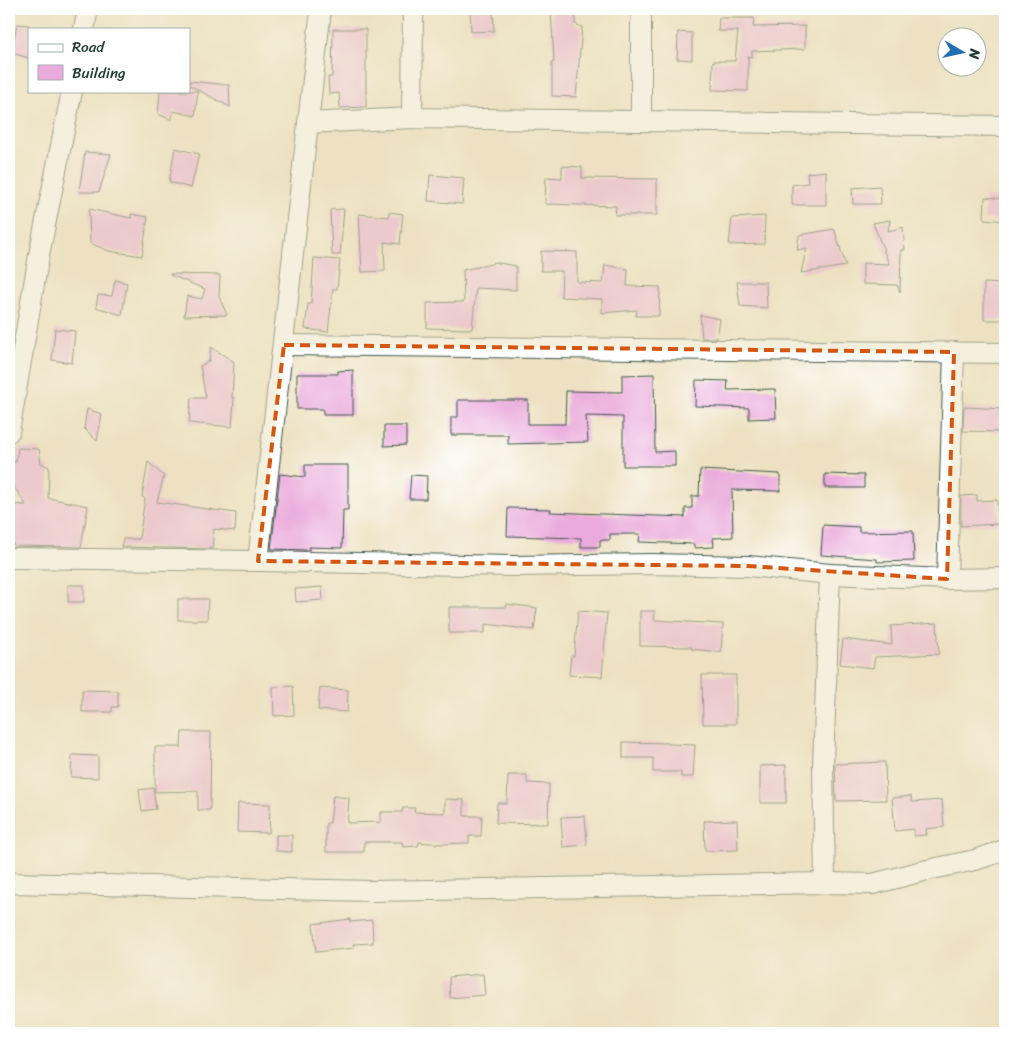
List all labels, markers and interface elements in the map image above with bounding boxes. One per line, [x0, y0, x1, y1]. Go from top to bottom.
legend [28, 28, 190, 92]
north arrow [936, 28, 986, 78]
text: Road [72, 34, 105, 60]
text: N [961, 46, 988, 61]
text: Building [72, 60, 126, 86]

